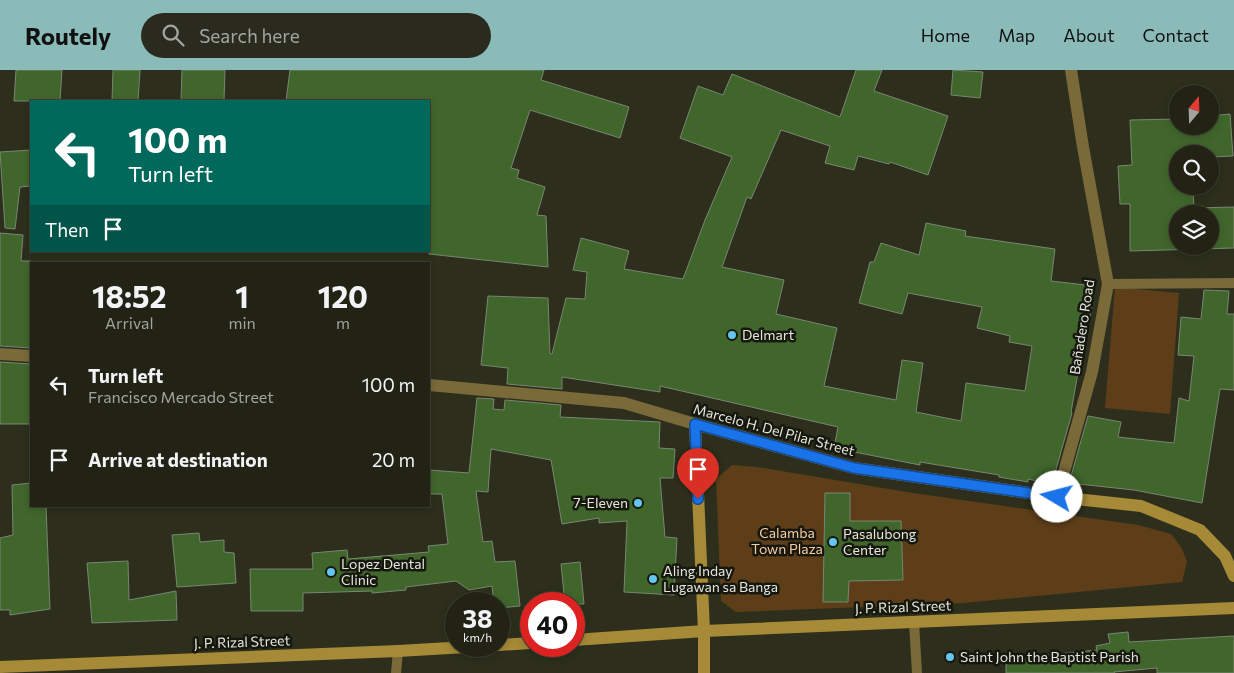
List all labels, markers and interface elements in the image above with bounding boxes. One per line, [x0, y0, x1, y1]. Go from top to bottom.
search box [141, 13, 491, 58]
text: Routely [25, 21, 111, 50]
icon: search [159, 21, 187, 49]
text: Search here [199, 24, 300, 47]
text: Home [921, 24, 970, 46]
text: Map [998, 24, 1035, 46]
text: About [1063, 24, 1115, 46]
text: Contact [1143, 24, 1209, 46]
north arrow [1169, 85, 1219, 135]
map controls [1169, 85, 1219, 255]
text: 100 m [128, 117, 228, 160]
icon: left [45, 120, 110, 185]
button: search [1169, 145, 1219, 195]
text: Turn left [128, 160, 213, 187]
button: layers [1169, 205, 1219, 255]
icon: arrive [99, 215, 127, 243]
text: Then [45, 218, 89, 241]
text: 18:52 [92, 277, 167, 314]
text: 1 [235, 277, 249, 314]
text: 120 [318, 277, 368, 314]
street label: Bañadero Road [1066, 278, 1097, 376]
text: Arrival [105, 313, 153, 332]
text: min [228, 313, 256, 332]
text: m [336, 313, 350, 332]
place label: Delmart [742, 326, 794, 343]
marker: Delmart [726, 329, 738, 341]
text: Turn left [88, 364, 163, 387]
icon: left [45, 371, 73, 399]
text: 100 m [362, 373, 415, 396]
text: Francisco Mercado Street [88, 387, 274, 406]
street label: Marcelo H. Del Pilar Street [692, 400, 857, 459]
icon: arrive [45, 446, 73, 474]
text: Arrive at destination [88, 448, 268, 471]
text: 20 m [372, 448, 415, 471]
pin [677, 448, 719, 499]
icon: arrive [684, 455, 712, 483]
position arrow [1030, 470, 1082, 522]
place label: 7-Eleven [573, 494, 628, 511]
marker: 7-Eleven [632, 497, 644, 509]
park label: Calamba Town Plaza [751, 524, 823, 557]
place label: Pasalubong Center [843, 525, 917, 558]
marker: Pasalubong Center [827, 536, 839, 548]
place label: Lopez Dental Clinic [341, 555, 425, 588]
place label: Aling Inday Lugawan sa Banga [663, 562, 778, 595]
marker: Lopez Dental Clinic [325, 566, 337, 578]
marker: Aling Inday Lugawan sa Banga [647, 573, 659, 585]
speed limit sign: 40 [520, 592, 585, 657]
street label: J. P. Rizal Street [854, 596, 952, 617]
text: 38 [462, 603, 493, 633]
text: km/h [463, 630, 492, 644]
street label: J. P. Rizal Street [193, 631, 291, 652]
place label: Saint John the Baptist Parish [960, 648, 1139, 665]
marker: Saint John the Baptist Parish [944, 651, 956, 663]

